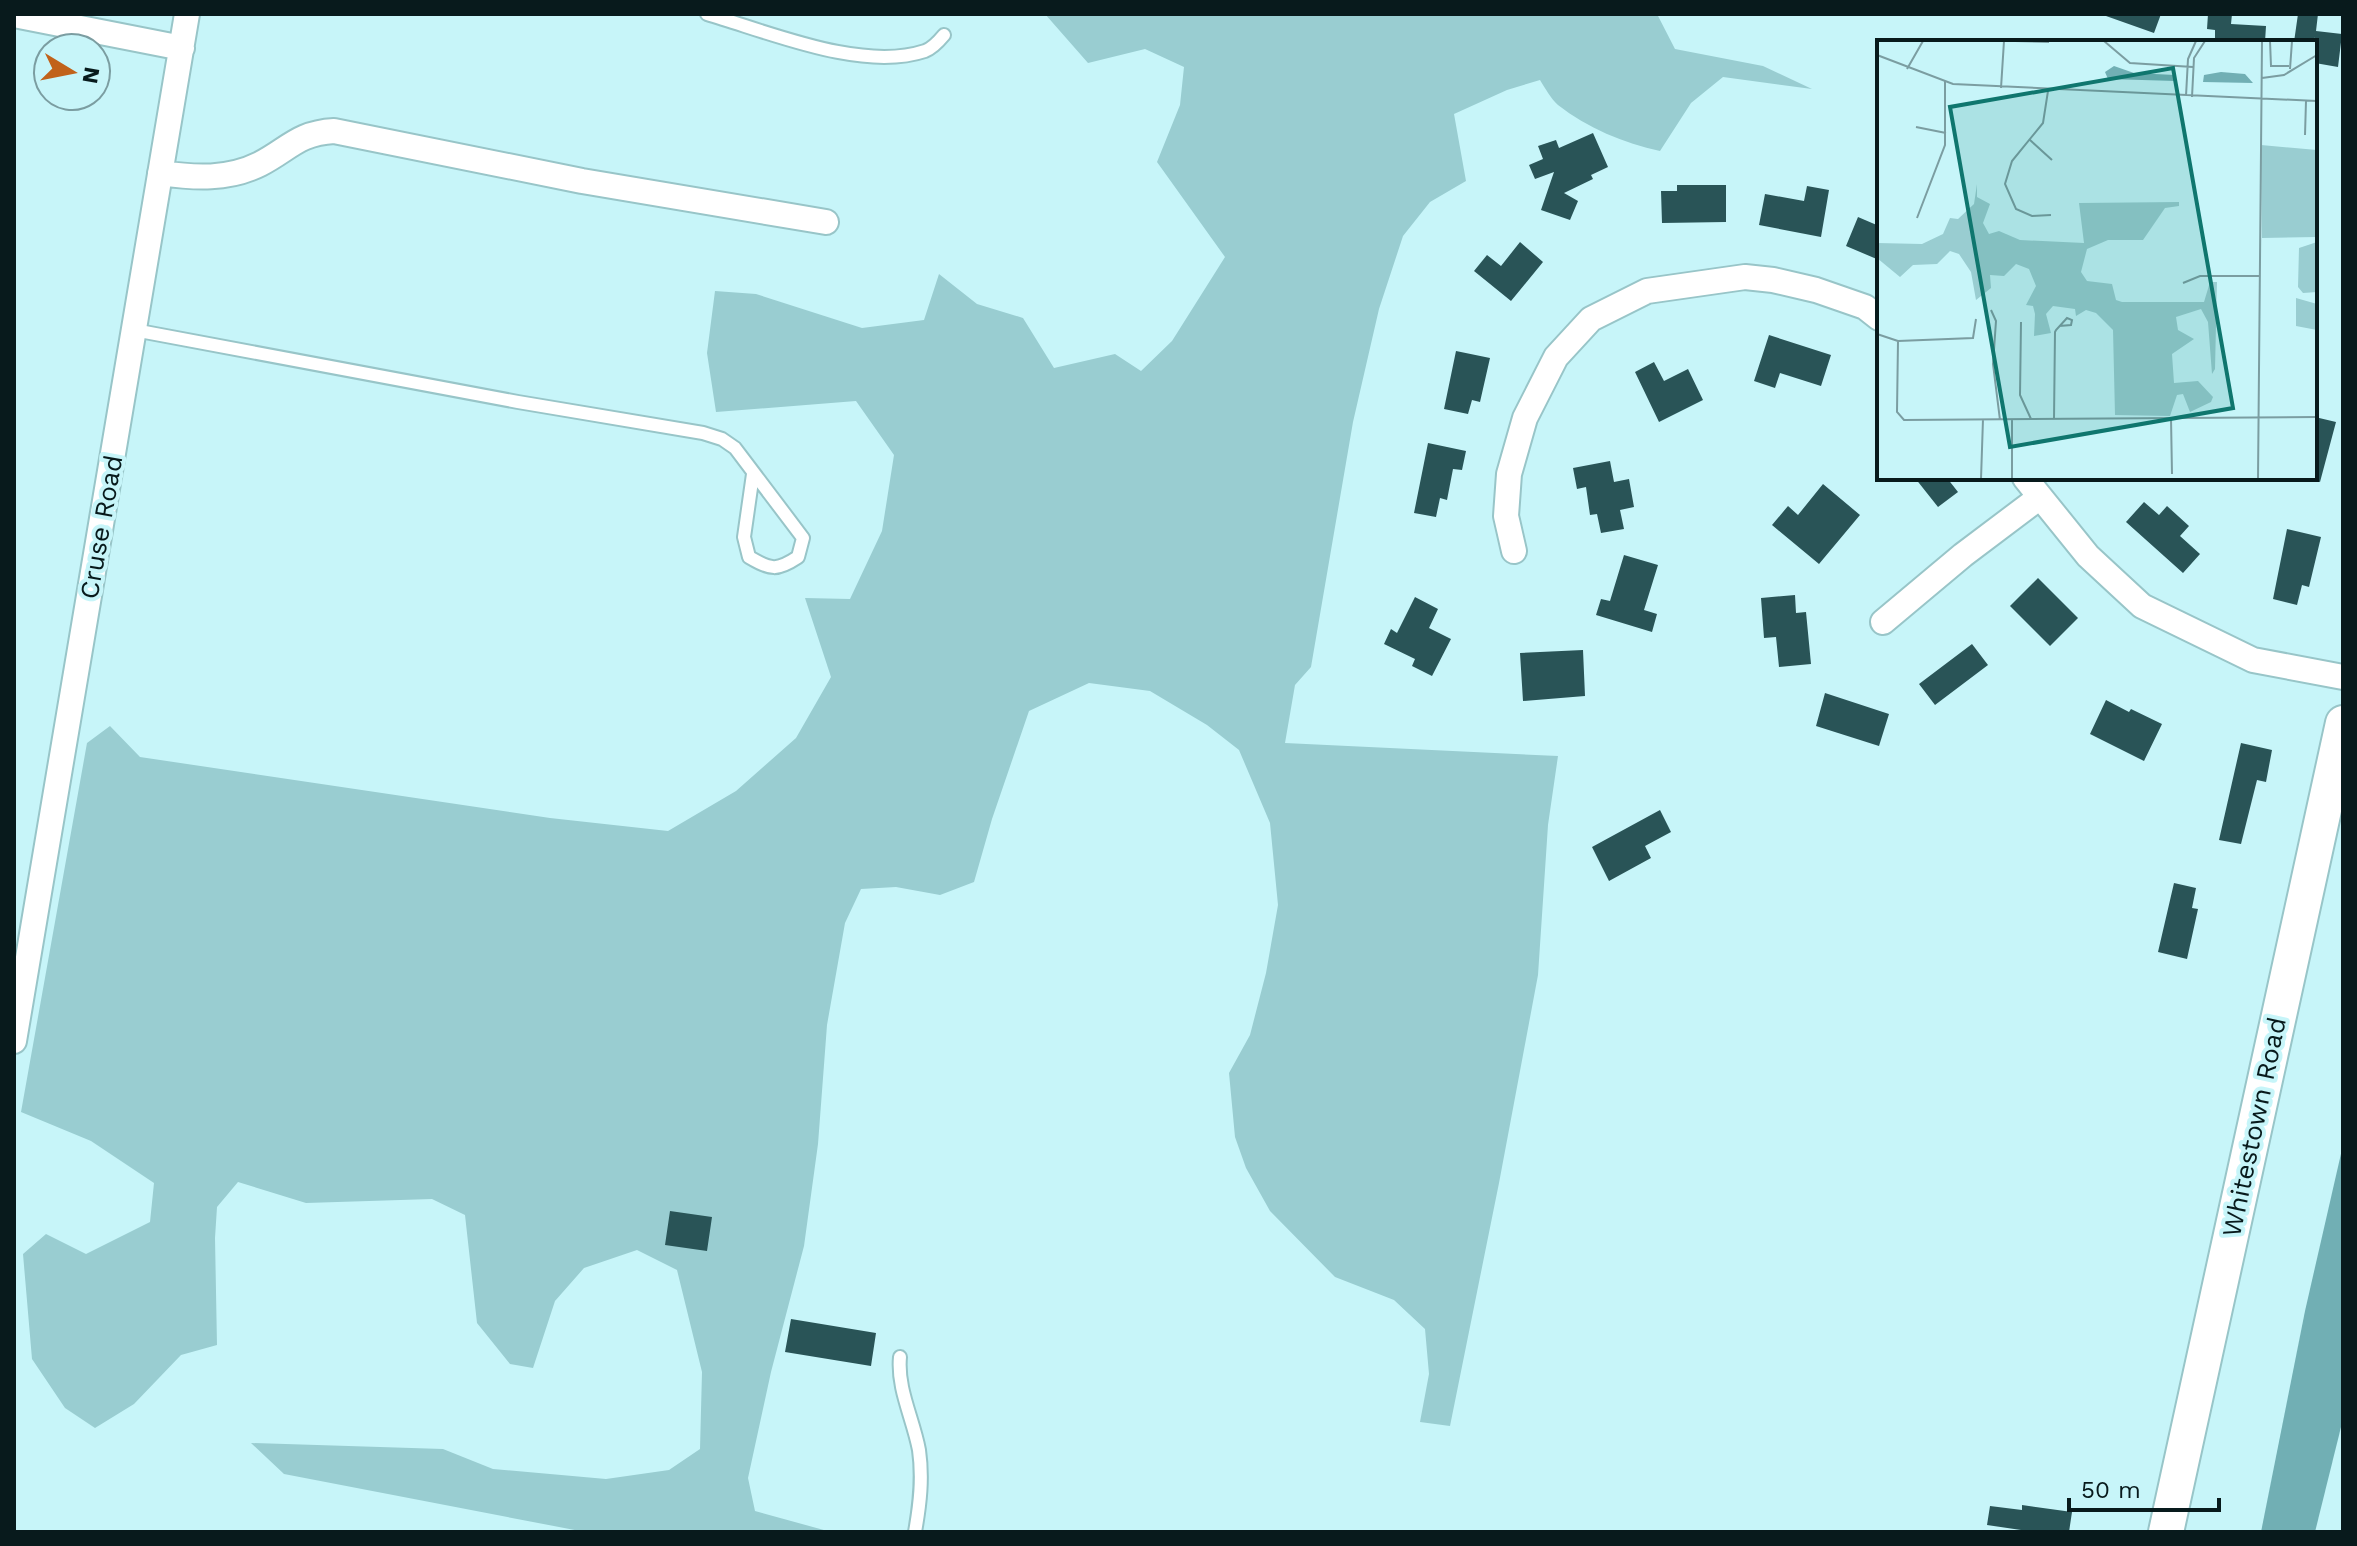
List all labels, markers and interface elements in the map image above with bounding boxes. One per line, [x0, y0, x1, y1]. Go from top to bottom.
north arrow [32, 32, 112, 112]
inset map [1877, 40, 2317, 480]
text: N [77, 65, 105, 86]
street label: Cruse Road [74, 453, 128, 601]
street label: Whitestown Road [2216, 1014, 2292, 1240]
scale bar [2069, 1462, 2219, 1512]
text: 50 m [2081, 1476, 2141, 1504]

